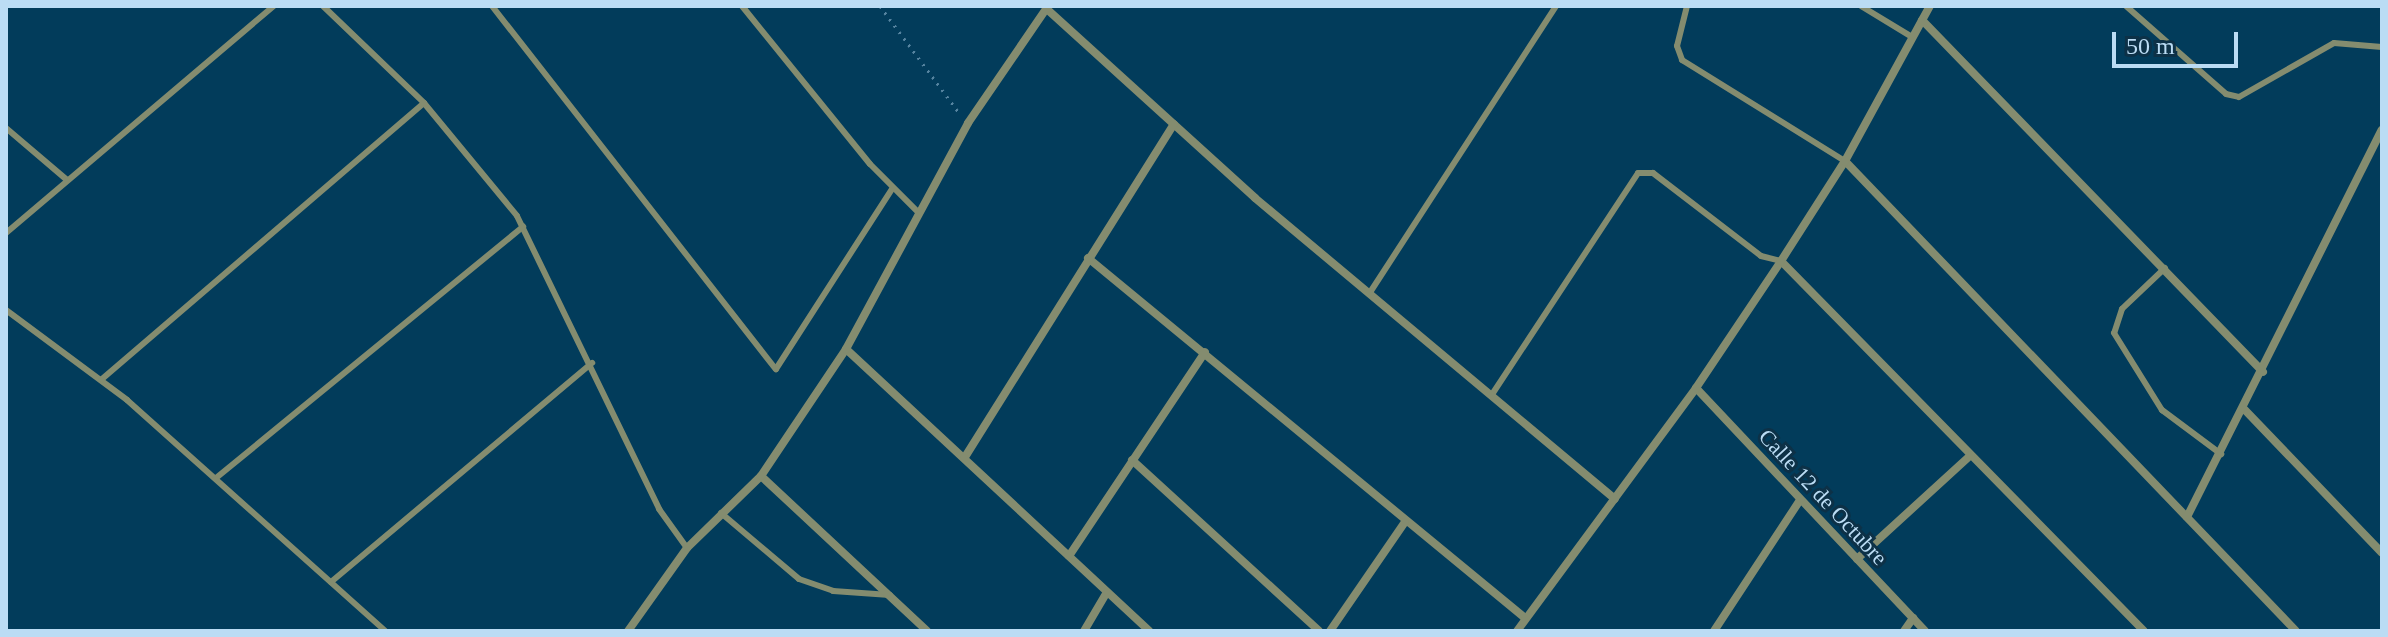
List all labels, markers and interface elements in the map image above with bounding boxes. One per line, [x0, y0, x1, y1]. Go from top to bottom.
scale bar [2116, 16, 2242, 66]
text: 50 m [2126, 33, 2175, 59]
street label: Calle 12 de Octubre [1753, 423, 1893, 571]

